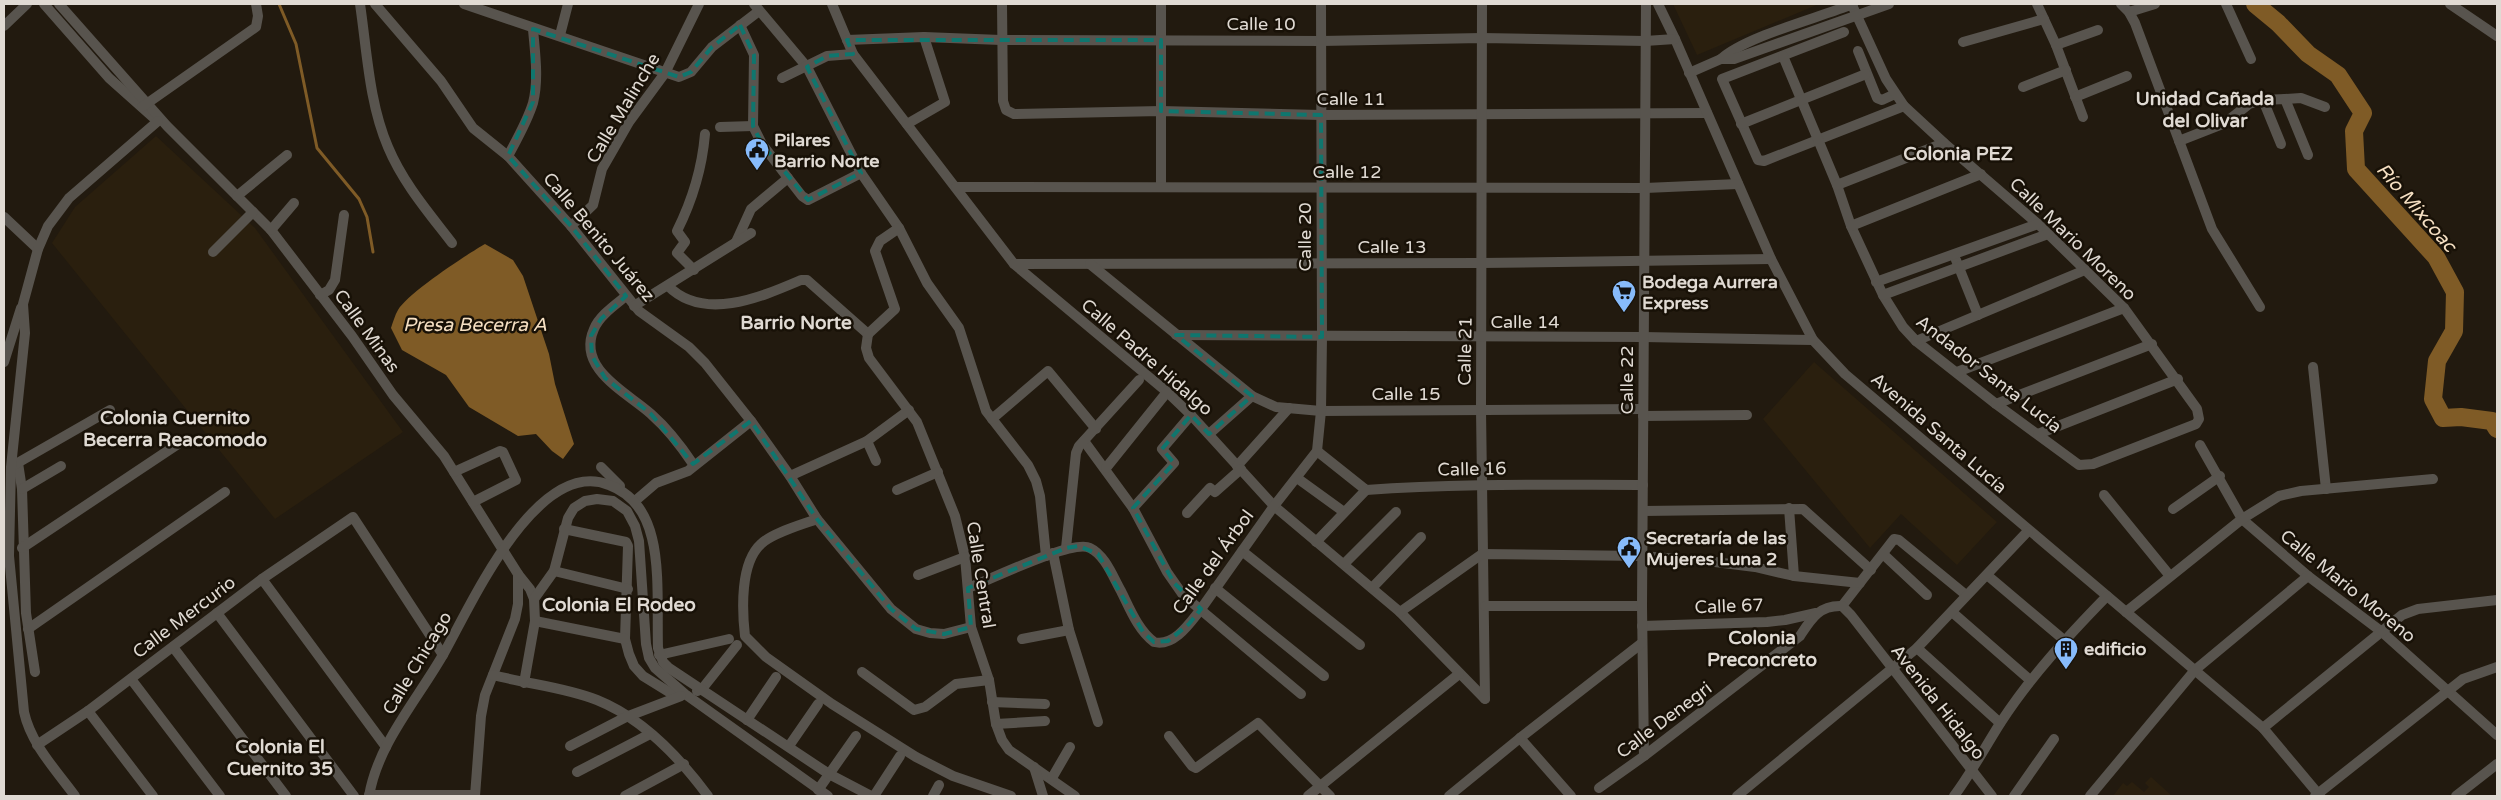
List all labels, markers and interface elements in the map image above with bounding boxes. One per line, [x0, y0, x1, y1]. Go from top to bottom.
street label: Calle 10 [1226, 13, 1296, 35]
street label: Calle Malinche [581, 49, 665, 167]
street label: Calle 11 [1316, 88, 1386, 110]
district label: Unidad Cañada del Olivar [2136, 88, 2274, 132]
place label: Pilares Barrio Norte [774, 129, 879, 172]
public building icon: Pilares Barrio Norte [744, 137, 770, 171]
district label: Colonia PEZ [1903, 143, 2013, 165]
water label: Río Mixcoac [2372, 159, 2462, 258]
street label: Calle 12 [1312, 161, 1382, 183]
street label: Calle Benito Juárez [538, 168, 660, 306]
street label: Calle Mario Moreno [2005, 173, 2141, 305]
street label: Calle 20 [1294, 202, 1316, 272]
street label: Calle 13 [1357, 236, 1427, 258]
place label: Bodega Aurrera Express [1642, 271, 1778, 314]
supermarket icon: Bodega Aurrera Express [1611, 279, 1637, 313]
street label: Calle Minas [329, 285, 405, 377]
street label: Calle Padre Hidalgo [1077, 294, 1217, 420]
street label: Andador Santa Lucía [1912, 310, 2066, 438]
street label: Calle 14 [1490, 311, 1560, 333]
district label: Barrio Norte [740, 312, 852, 334]
water label: Presa Becerra A [403, 314, 547, 336]
street label: Calle 21 [1453, 316, 1477, 386]
street label: Calle 22 [1616, 345, 1638, 415]
street label: Avenida Santa Lucía [1866, 368, 2012, 498]
street label: Calle 15 [1371, 383, 1441, 405]
district label: Colonia Cuernito Becerra Reacomodo [83, 407, 267, 451]
street label: Calle 16 [1437, 457, 1507, 481]
street label: Calle del Árbol [1168, 505, 1258, 619]
street label: Calle Central [962, 520, 1000, 630]
street label: Calle Mario Moreno [2276, 525, 2420, 647]
place label: Secretaría de las Mujeres Luna 2 [1646, 527, 1787, 570]
public building icon: Secretaría de las Mujeres Luna 2 [1616, 535, 1642, 569]
street label: Calle Mercurio [128, 571, 240, 663]
district label: Colonia El Rodeo [542, 594, 696, 616]
street label: Calle 67 [1694, 594, 1764, 618]
street label: Calle Chicago [378, 607, 456, 719]
district label: Colonia Preconcreto [1707, 627, 1817, 671]
building icon: edificio [2053, 636, 2079, 670]
place label: edificio [2084, 638, 2147, 660]
street label: Avenida Hidalgo [1886, 640, 1990, 764]
street label: Calle Denegri [1612, 677, 1716, 763]
district label: Colonia El Cuernito 35 [227, 736, 333, 780]

